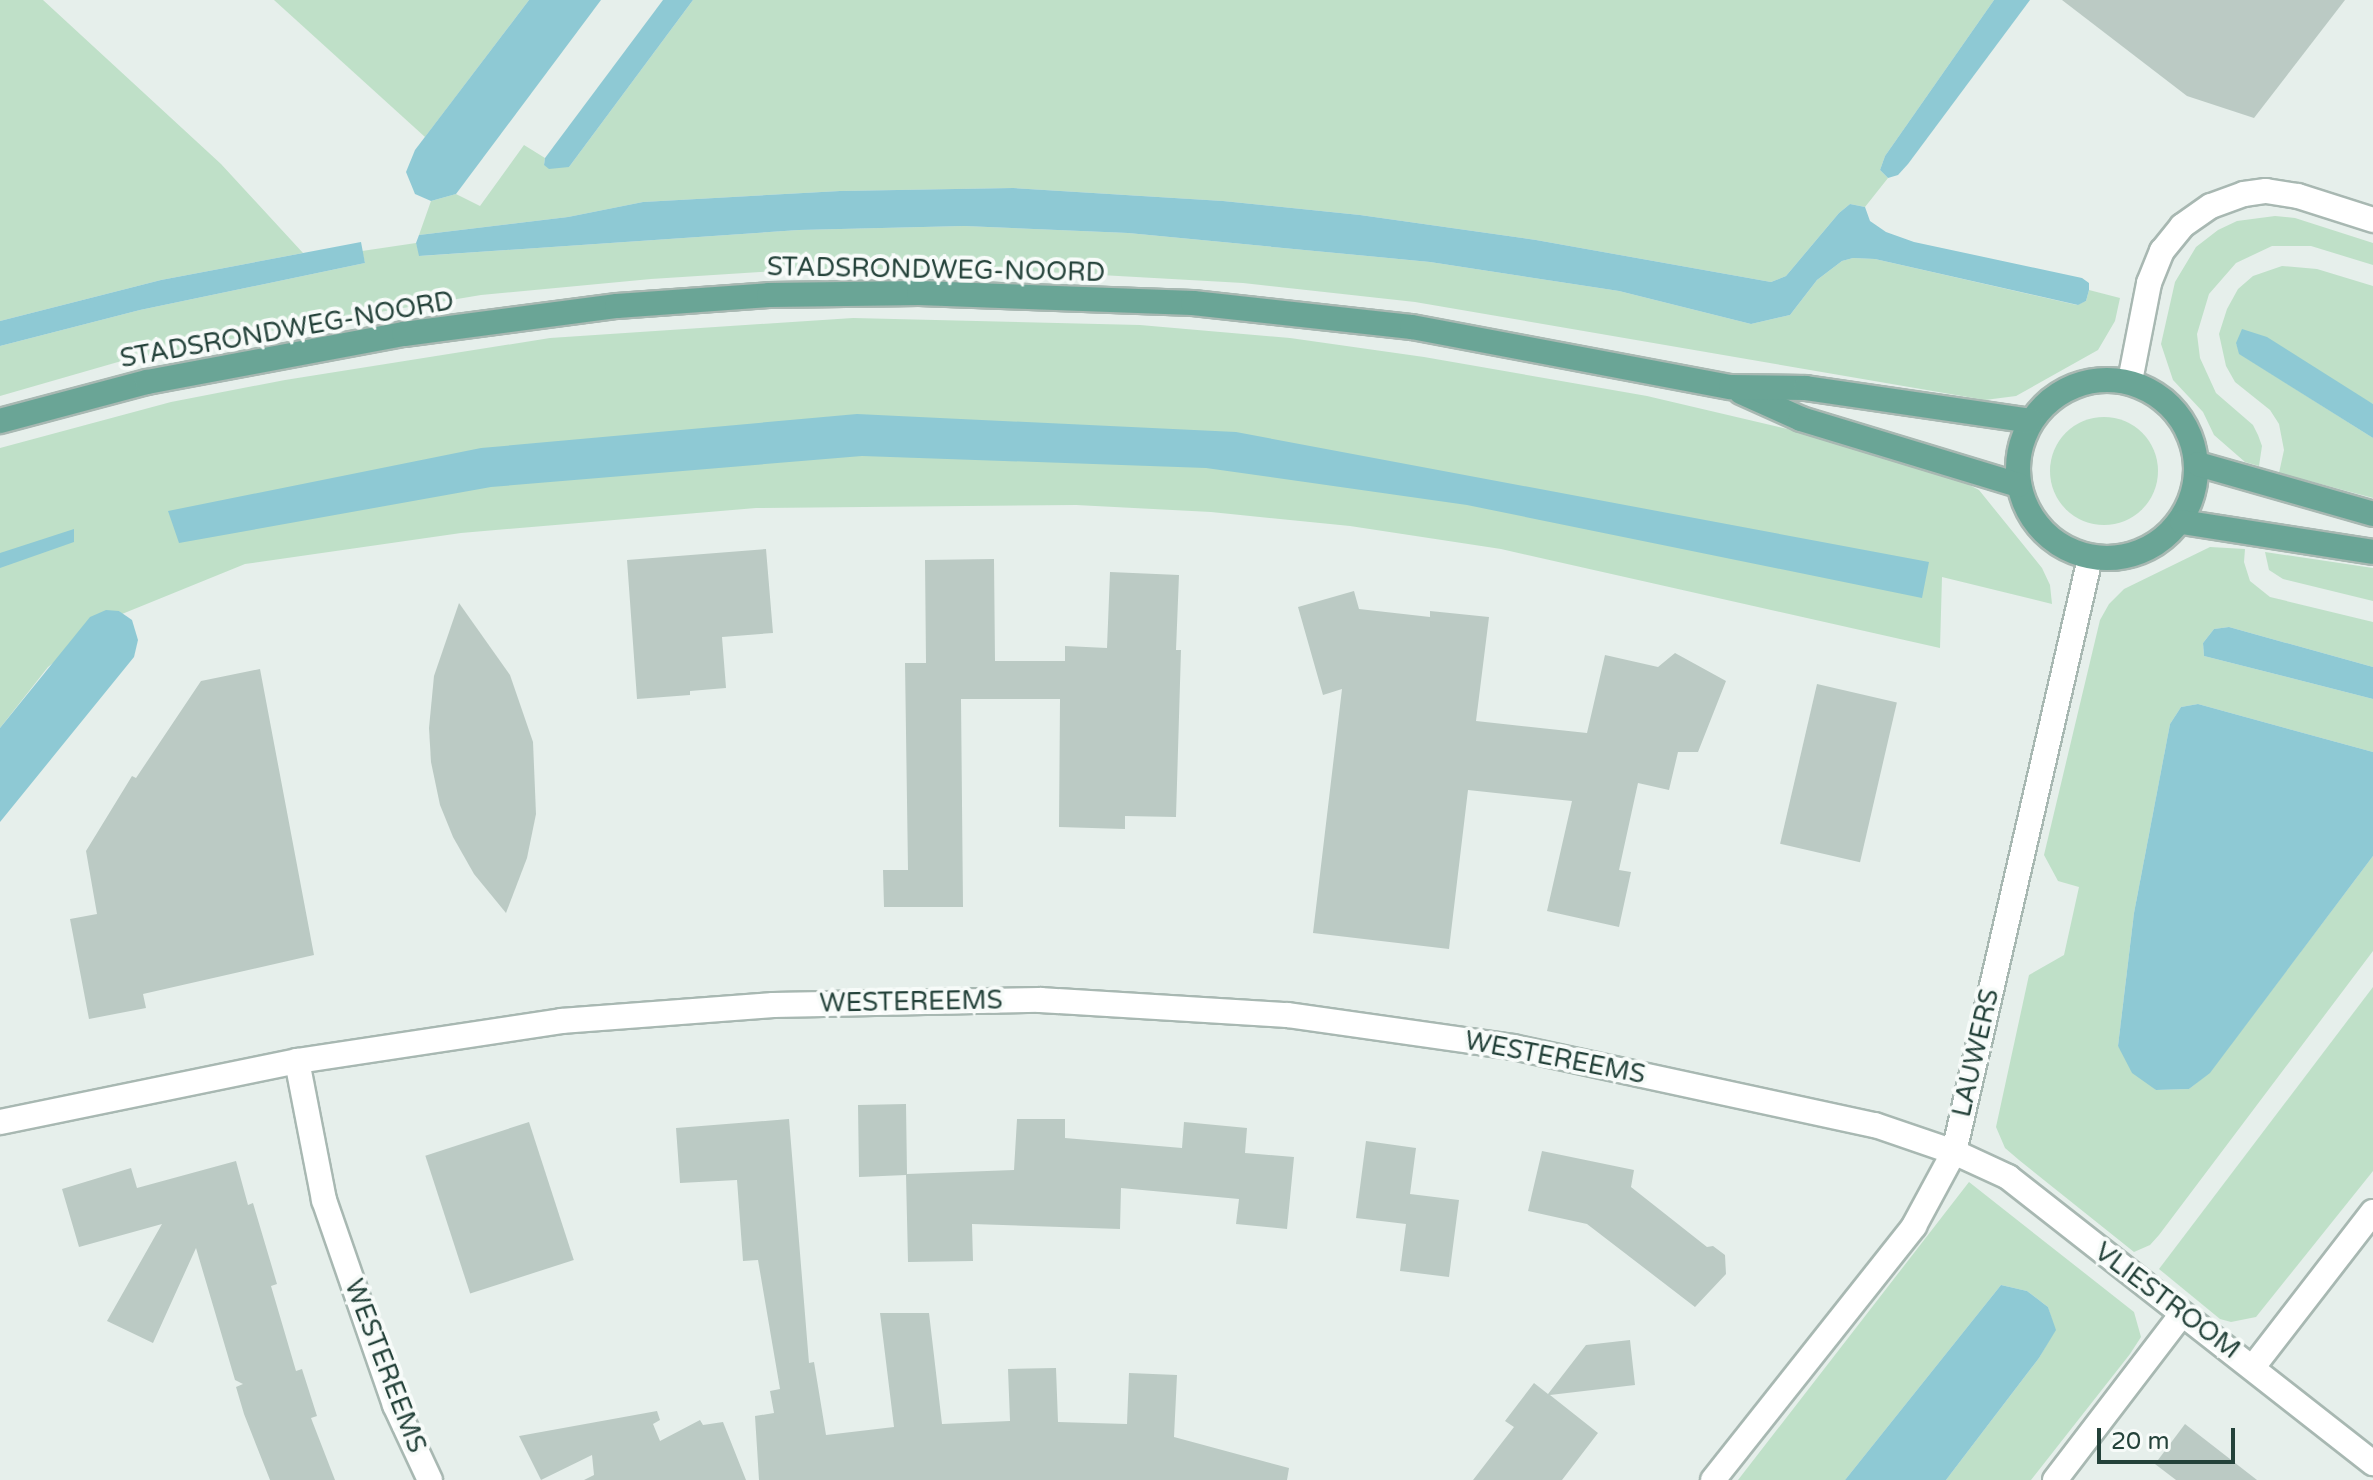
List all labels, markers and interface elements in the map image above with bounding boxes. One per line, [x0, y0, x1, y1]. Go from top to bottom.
street label: STADSRONDWEG-NOORD [767, 251, 1105, 289]
street label: STADSRONDWEG-NOORD [118, 285, 456, 375]
street label: WESTEREEMS [819, 985, 1003, 1019]
street label: LAUWERS [1946, 986, 2006, 1120]
street label: WESTEREEMS [1462, 1025, 1648, 1091]
street label: VLIESTROOM [2088, 1236, 2246, 1366]
street label: WESTEREEMS [338, 1275, 432, 1457]
scale bar [2101, 1412, 2239, 1462]
text: 20 m [2111, 1427, 2169, 1456]

